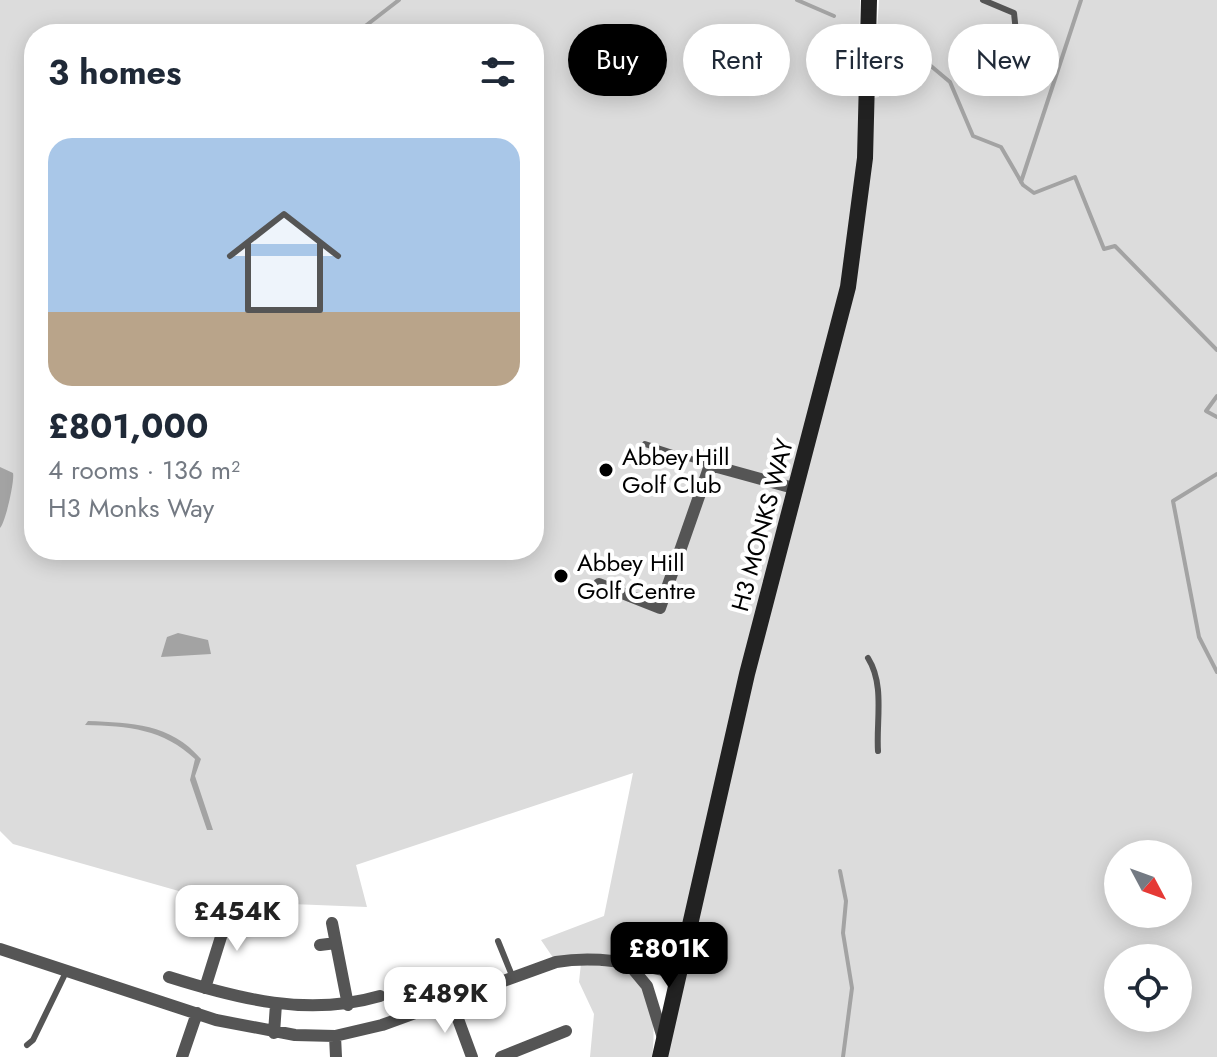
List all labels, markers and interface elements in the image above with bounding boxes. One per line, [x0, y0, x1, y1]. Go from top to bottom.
chip: Buy [568, 24, 667, 96]
chip: Rent [683, 24, 790, 96]
chip: Filters [806, 24, 932, 96]
chip: New [948, 24, 1059, 96]
text: 3 homes [48, 48, 182, 97]
icon: filters [476, 50, 520, 94]
icon: home [212, 190, 356, 334]
text: £801,000 [48, 402, 208, 451]
street label: H3 MONKS WAY [722, 434, 802, 615]
place label: Abbey Hill Golf Club [622, 439, 729, 502]
text: 4 rooms · 136 m² [48, 451, 240, 489]
marker: Abbey Hill Golf Club [597, 461, 615, 479]
text: H3 Monks Way [48, 489, 214, 527]
place label: Abbey Hill Golf Centre [577, 545, 696, 608]
marker: Abbey Hill Golf Centre [552, 567, 570, 585]
north arrow [1104, 840, 1192, 928]
map controls [1104, 840, 1192, 1032]
pin: £454K [181, 885, 293, 953]
text: £454K [193, 892, 281, 930]
pin: £801K [613, 922, 725, 990]
text: £801K [629, 929, 709, 967]
button: locate [1104, 944, 1192, 1032]
pin: £489K [389, 967, 501, 1035]
text: £489K [402, 974, 488, 1012]

